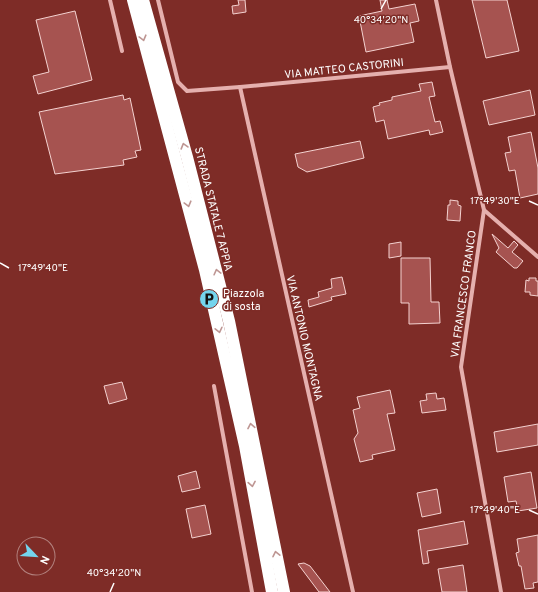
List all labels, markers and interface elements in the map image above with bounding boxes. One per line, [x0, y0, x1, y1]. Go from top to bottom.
text: 40°34'20"N [354, 14, 408, 27]
one-way arrow [138, 34, 147, 41]
street label: VIA MATTEO CASTORINI [284, 56, 405, 82]
one-way arrow [180, 143, 189, 150]
street label: STRADA STATALE 7 APPIA [191, 146, 235, 273]
text: 17°49'30"E [470, 195, 520, 208]
one-way arrow [183, 201, 191, 207]
street label: VIA FRANCESCO FRANCO [448, 229, 480, 359]
text: 17°49'40"E [18, 262, 68, 275]
one-way arrow [213, 269, 221, 275]
street label: VIA ANTONIO MONTAGNA [283, 274, 325, 403]
place label: Piazzola di sosta [223, 287, 265, 314]
parking icon: Piazzola di sosta [198, 288, 220, 310]
one-way arrow [214, 327, 222, 333]
one-way arrow [247, 423, 255, 429]
one-way arrow [247, 481, 256, 488]
text: 17°49'40"E [470, 504, 520, 517]
north arrow [16, 536, 56, 576]
one-way arrow [273, 551, 281, 557]
text: N [36, 553, 52, 566]
text: 40°34'20"N [87, 567, 141, 580]

